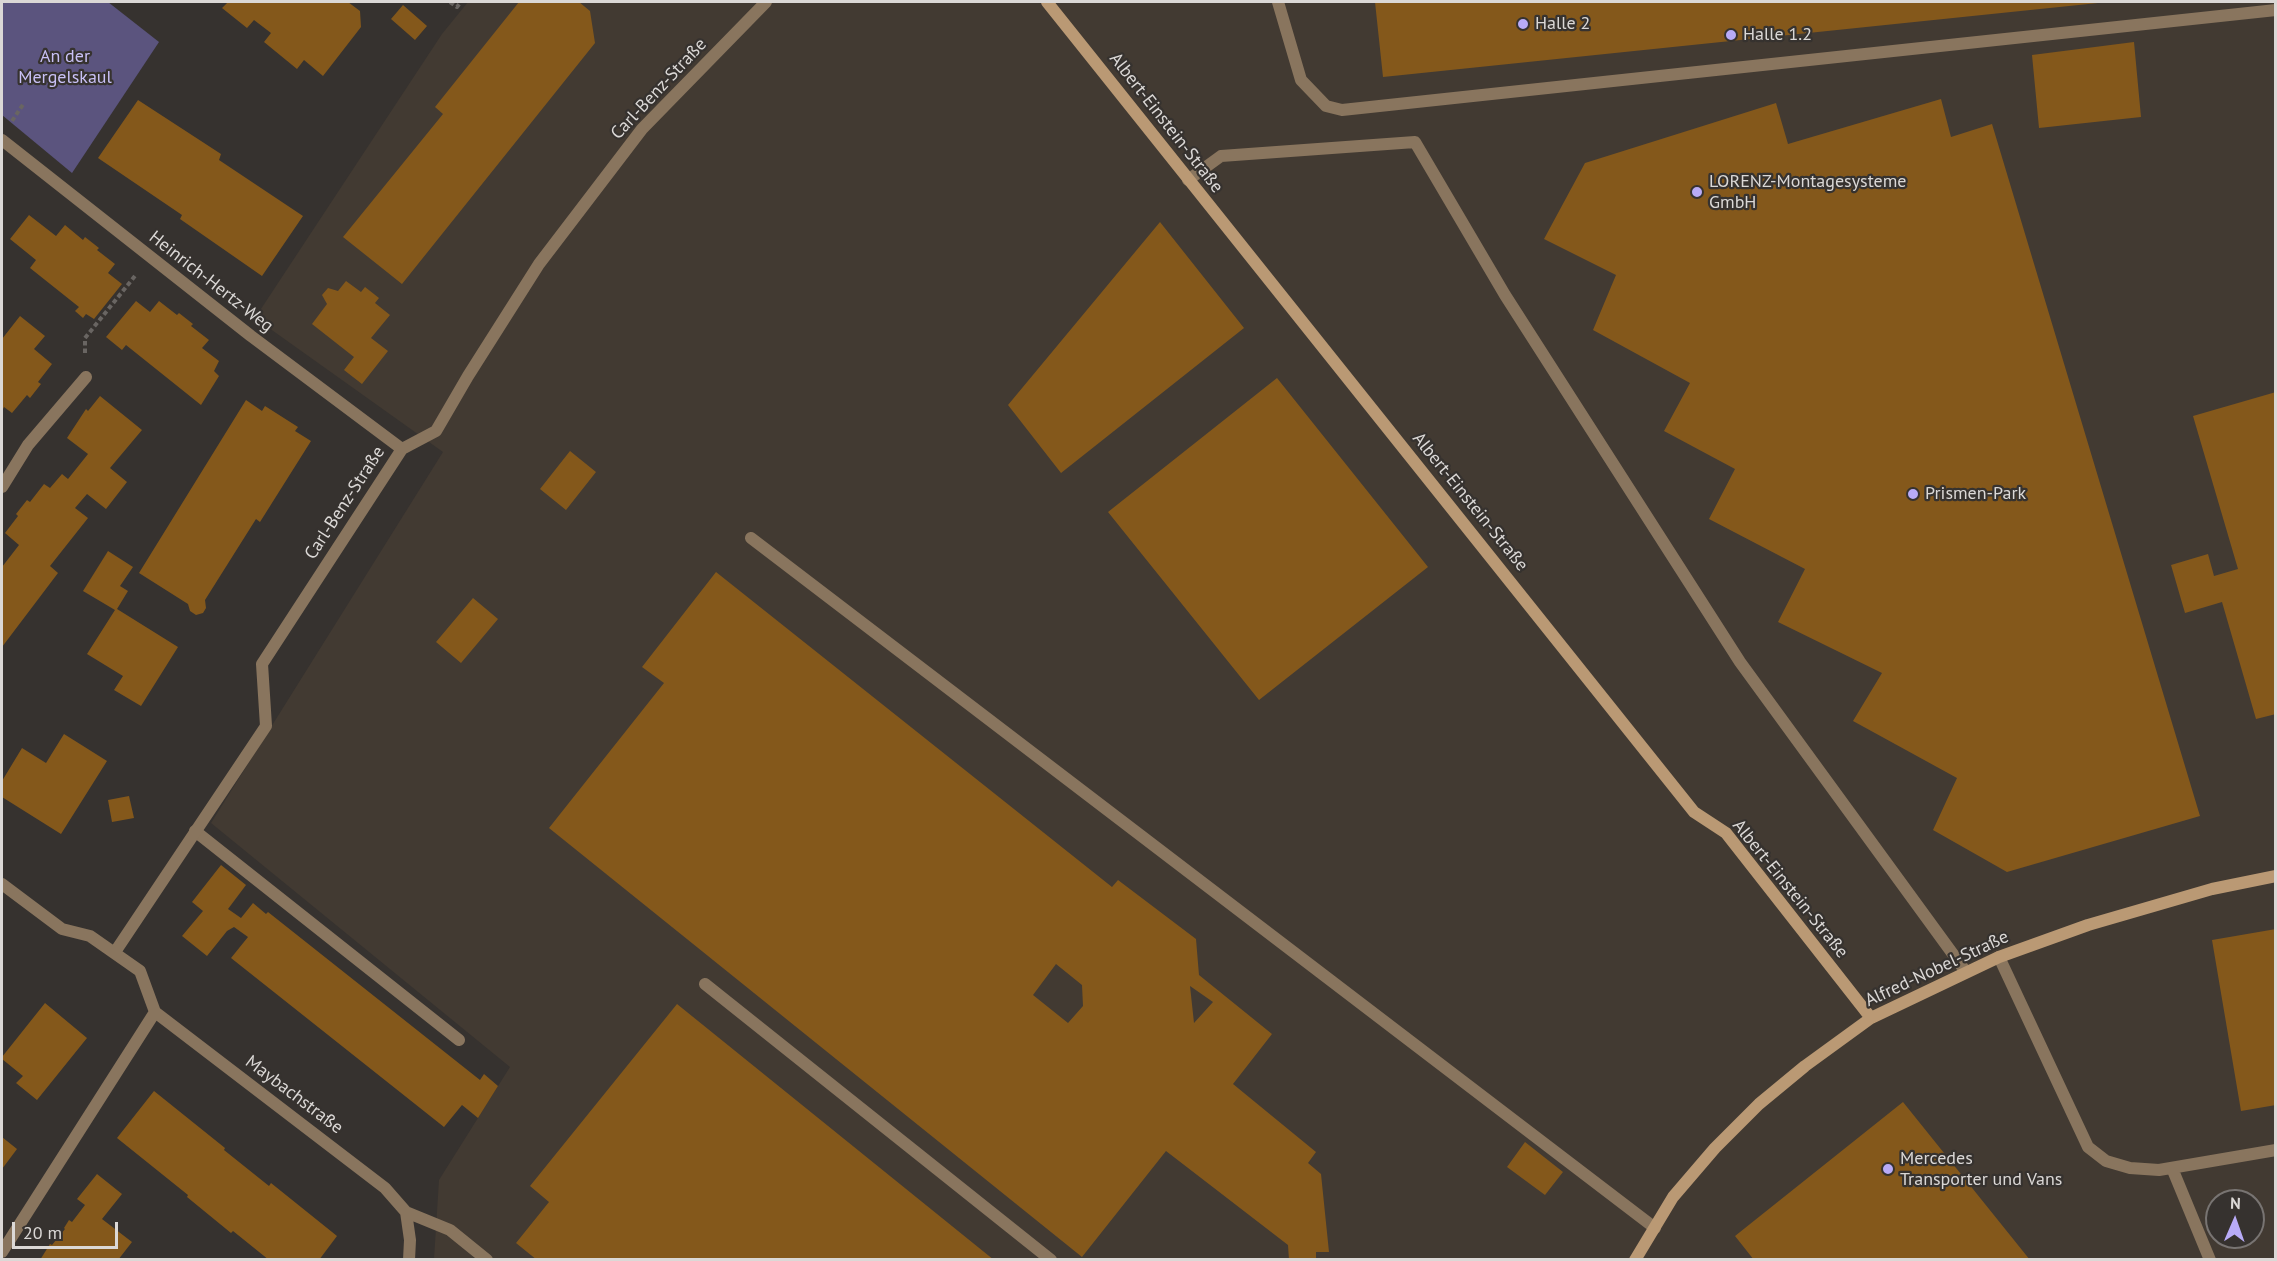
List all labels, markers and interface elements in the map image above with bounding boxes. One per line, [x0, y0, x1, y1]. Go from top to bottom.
place label: Halle 2 [1535, 13, 1590, 35]
marker: Halle 2 [1516, 17, 1530, 31]
place label: Halle 1.2 [1743, 24, 1812, 46]
marker: Halle 1.2 [1724, 28, 1738, 42]
street label: Carl-Benz-Straße [607, 34, 711, 144]
park label: An der Mergelskaul [18, 46, 112, 88]
street label: Albert-Einstein-Straße [1105, 49, 1227, 197]
place label: LORENZ-Montagesysteme GmbH [1709, 171, 1906, 213]
marker: LORENZ-Montagesysteme GmbH [1690, 185, 1704, 199]
street label: Heinrich-Hertz-Weg [145, 227, 277, 337]
street label: Albert-Einstein-Straße [1408, 428, 1532, 576]
street label: Carl-Benz-Straße [300, 442, 390, 564]
place label: Prismen-Park [1925, 483, 2026, 505]
marker: Prismen-Park [1906, 487, 1920, 501]
street label: Albert-Einstein-Straße [1728, 815, 1852, 963]
street label: Alfred-Nobel-Straße [1862, 926, 2012, 1012]
street label: Maybachstraße [241, 1051, 347, 1139]
place label: Mercedes Transporter und Vans [1900, 1148, 2062, 1190]
marker: Mercedes Transporter und Vans [1881, 1162, 1895, 1176]
north arrow [2205, 1189, 2265, 1249]
text: N [2230, 1193, 2241, 1213]
scale bar [15, 1210, 122, 1248]
text: 20 m [23, 1221, 62, 1244]

